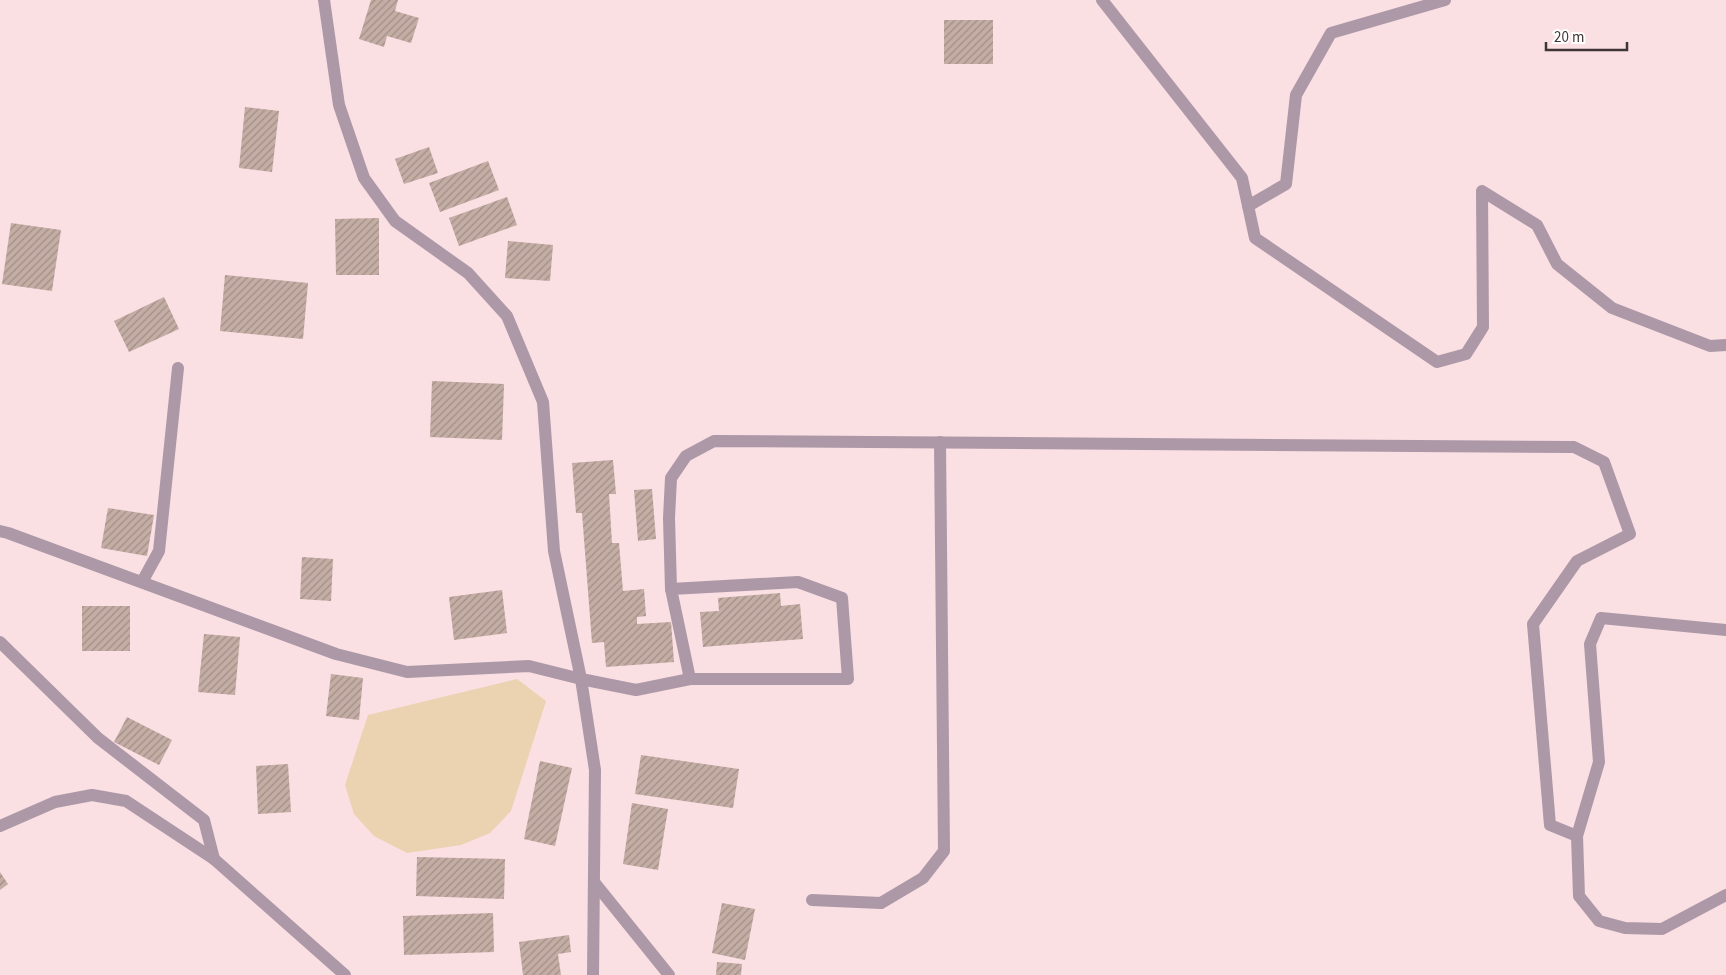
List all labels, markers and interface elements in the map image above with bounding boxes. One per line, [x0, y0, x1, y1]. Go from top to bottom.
scale bar [1546, 20, 1627, 52]
text: 20 m [1554, 27, 1584, 48]

